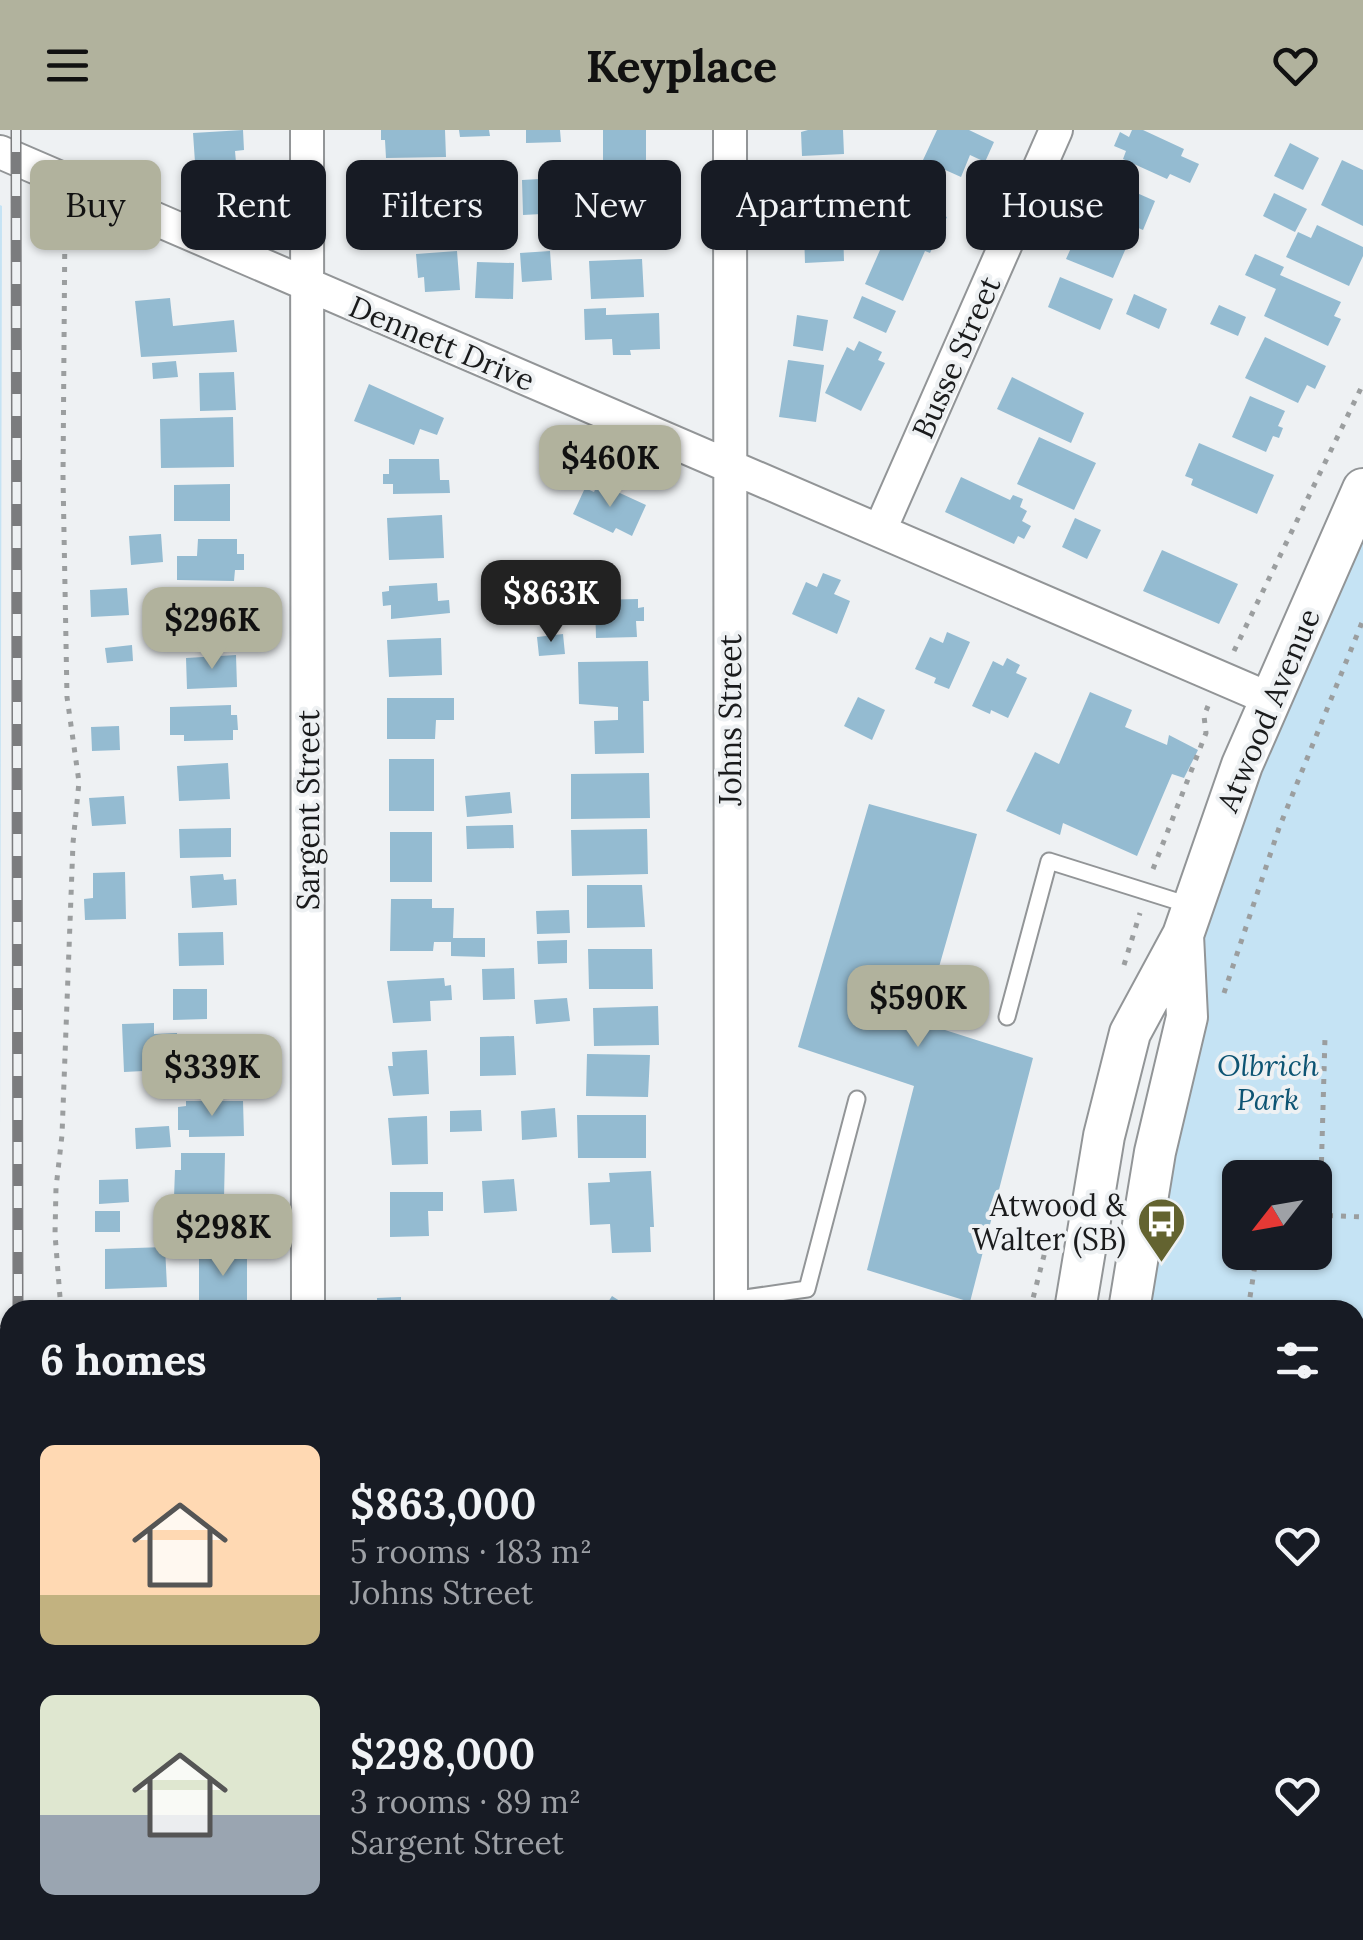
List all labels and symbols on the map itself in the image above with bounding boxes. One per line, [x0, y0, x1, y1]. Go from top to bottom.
street label: Busse Street [903, 270, 1009, 444]
street label: Dennett Drive [344, 287, 540, 399]
pin: $460K [540, 425, 680, 510]
pin: $863K [481, 560, 621, 645]
pin: $296K [142, 587, 282, 672]
street label: Atwood Avenue [1208, 603, 1328, 818]
street label: Johns Street [711, 634, 749, 807]
street label: Sargent Street [289, 709, 328, 910]
pin: $590K [848, 965, 988, 1050]
pin: $339K [142, 1034, 282, 1119]
park label: Olbrich Park [1217, 1046, 1319, 1118]
north arrow [1222, 1160, 1332, 1270]
place label: Atwood & Walter (SB) [972, 1186, 1127, 1259]
pin: $298K [153, 1194, 293, 1279]
bus stop icon: Atwood & Walter (SB) [1135, 1196, 1187, 1264]

